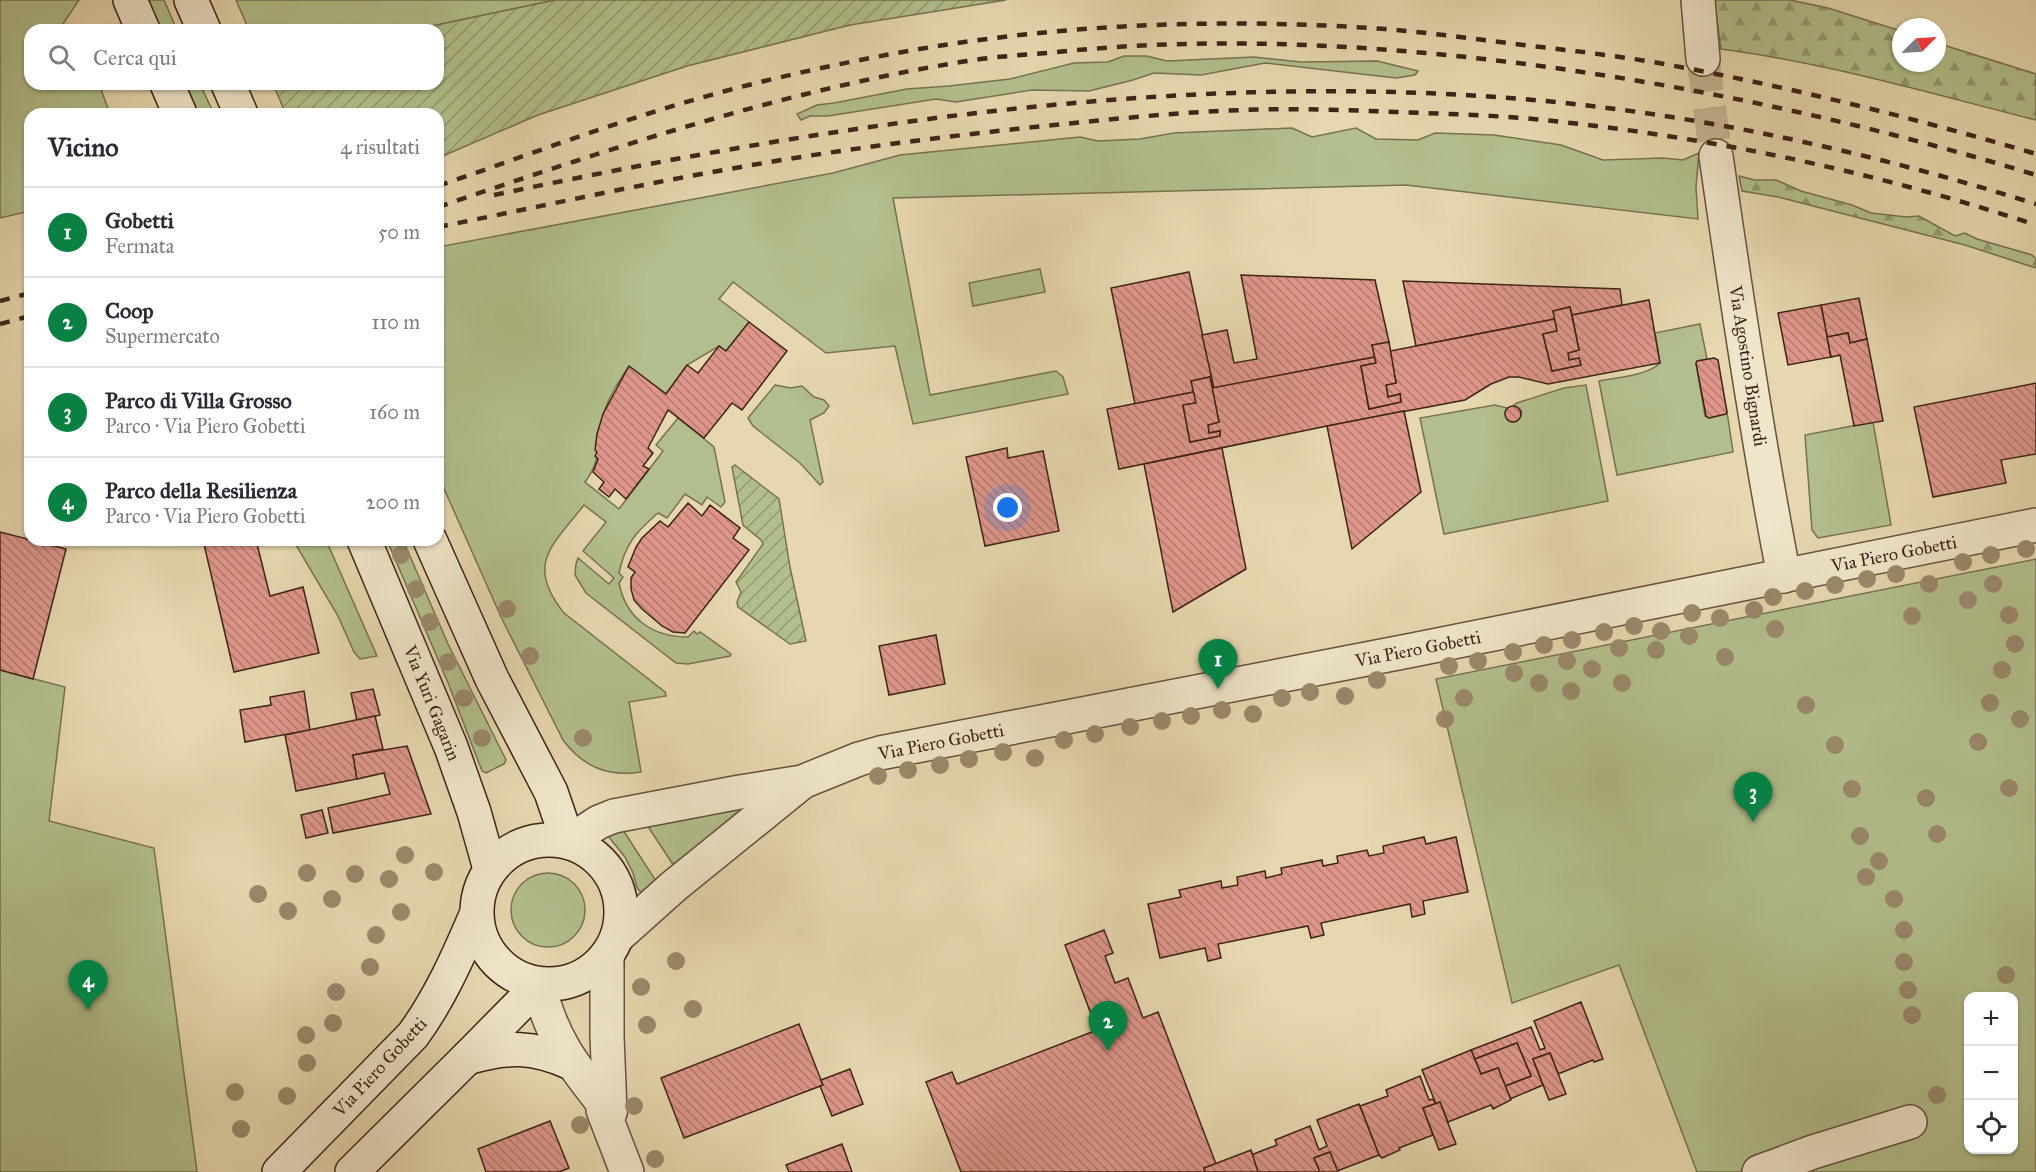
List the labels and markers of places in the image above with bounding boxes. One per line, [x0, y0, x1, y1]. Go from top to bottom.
pin: 1 [1198, 640, 1238, 689]
pin: 3 [1734, 772, 1772, 822]
pin: 4 [68, 960, 107, 1010]
pin: 2 [1088, 1002, 1128, 1051]

